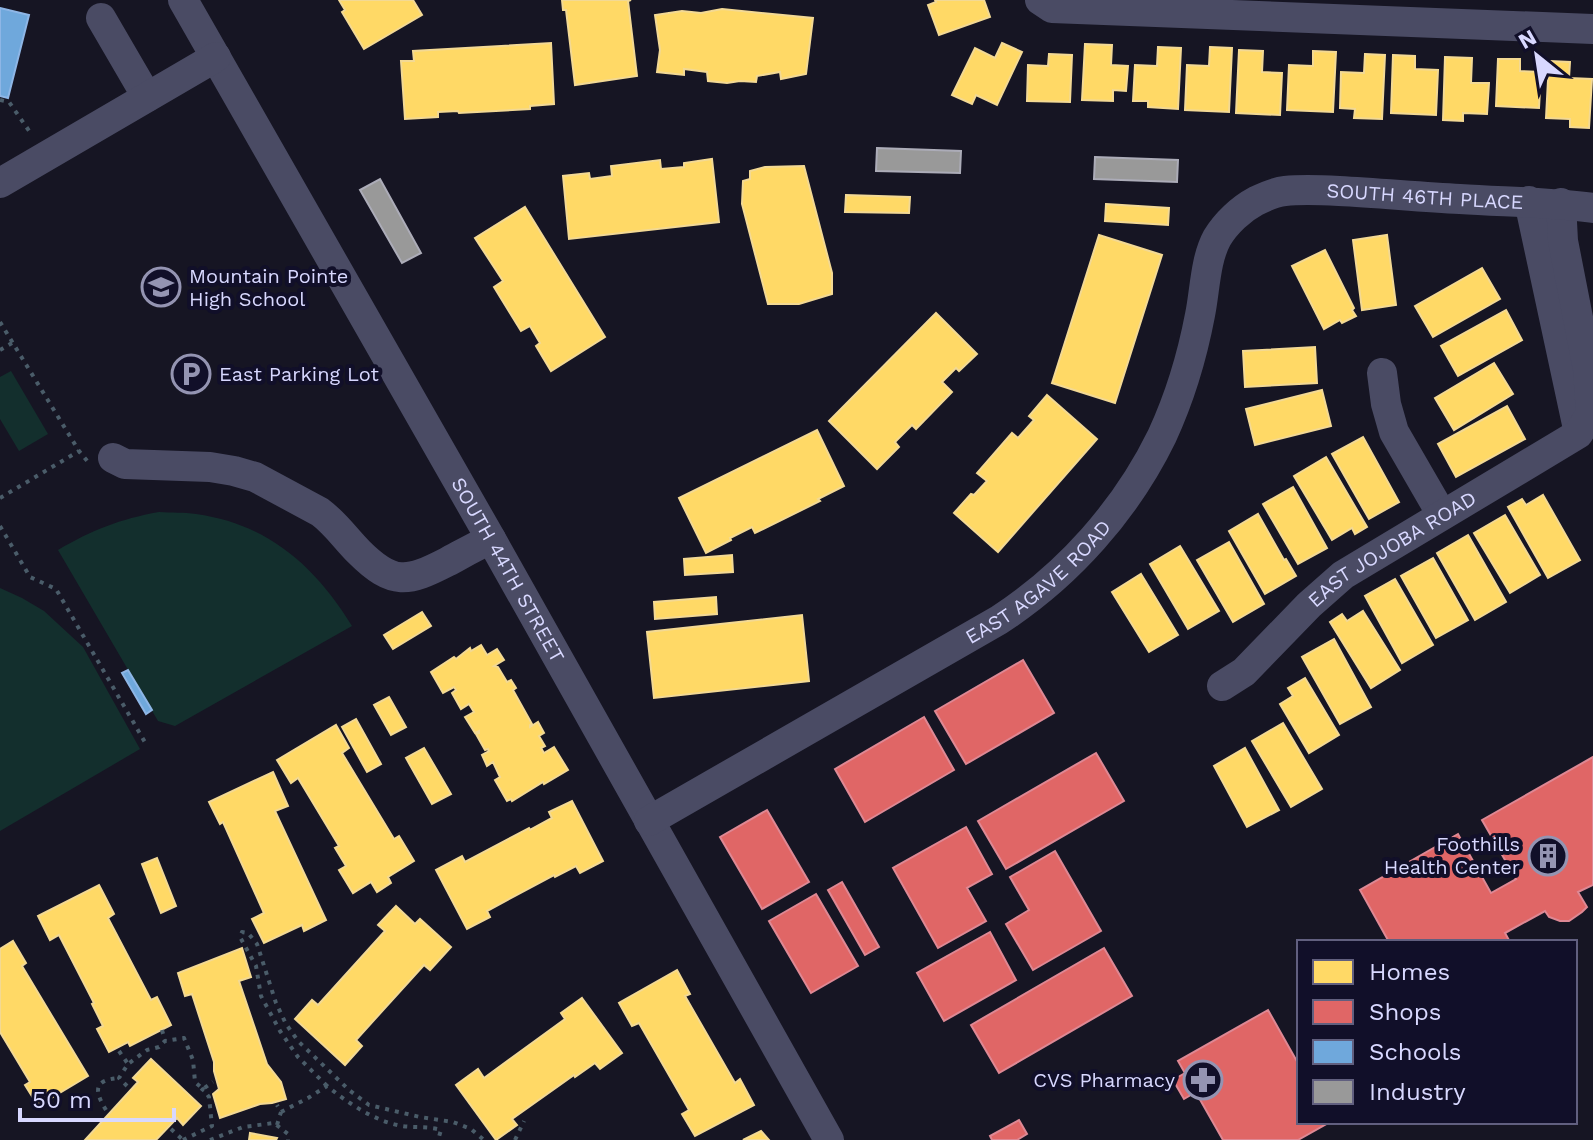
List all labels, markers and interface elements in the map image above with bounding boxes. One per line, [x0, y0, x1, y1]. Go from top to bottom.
north arrow [1497, 16, 1577, 96]
text: N [1514, 24, 1541, 54]
street label: SOUTH 46TH PLACE [1326, 178, 1524, 214]
place label: Mountain Pointe High School [189, 264, 348, 311]
school or university icon: Mountain Pointe High School [140, 266, 182, 308]
parking icon: East Parking Lot [170, 353, 212, 395]
place label: East Parking Lot [219, 362, 379, 386]
street label: SOUTH 44TH STREET [446, 473, 570, 666]
street label: EAST JOJOBA ROAD [1303, 486, 1481, 612]
street label: EAST AGAVE ROAD [961, 515, 1116, 649]
place label: Foothills Health Center [1384, 832, 1520, 879]
building icon: Foothills Health Center [1527, 835, 1569, 877]
legend [1297, 940, 1577, 1124]
text: Homes [1369, 958, 1450, 986]
text: Shops [1369, 998, 1441, 1026]
text: Schools [1369, 1038, 1461, 1066]
pharmacy icon: CVS Pharmacy [1182, 1059, 1224, 1101]
place label: CVS Pharmacy [1033, 1068, 1176, 1092]
scale bar [20, 1072, 174, 1122]
text: Industry [1369, 1078, 1466, 1106]
text: 50 m [32, 1086, 92, 1114]

